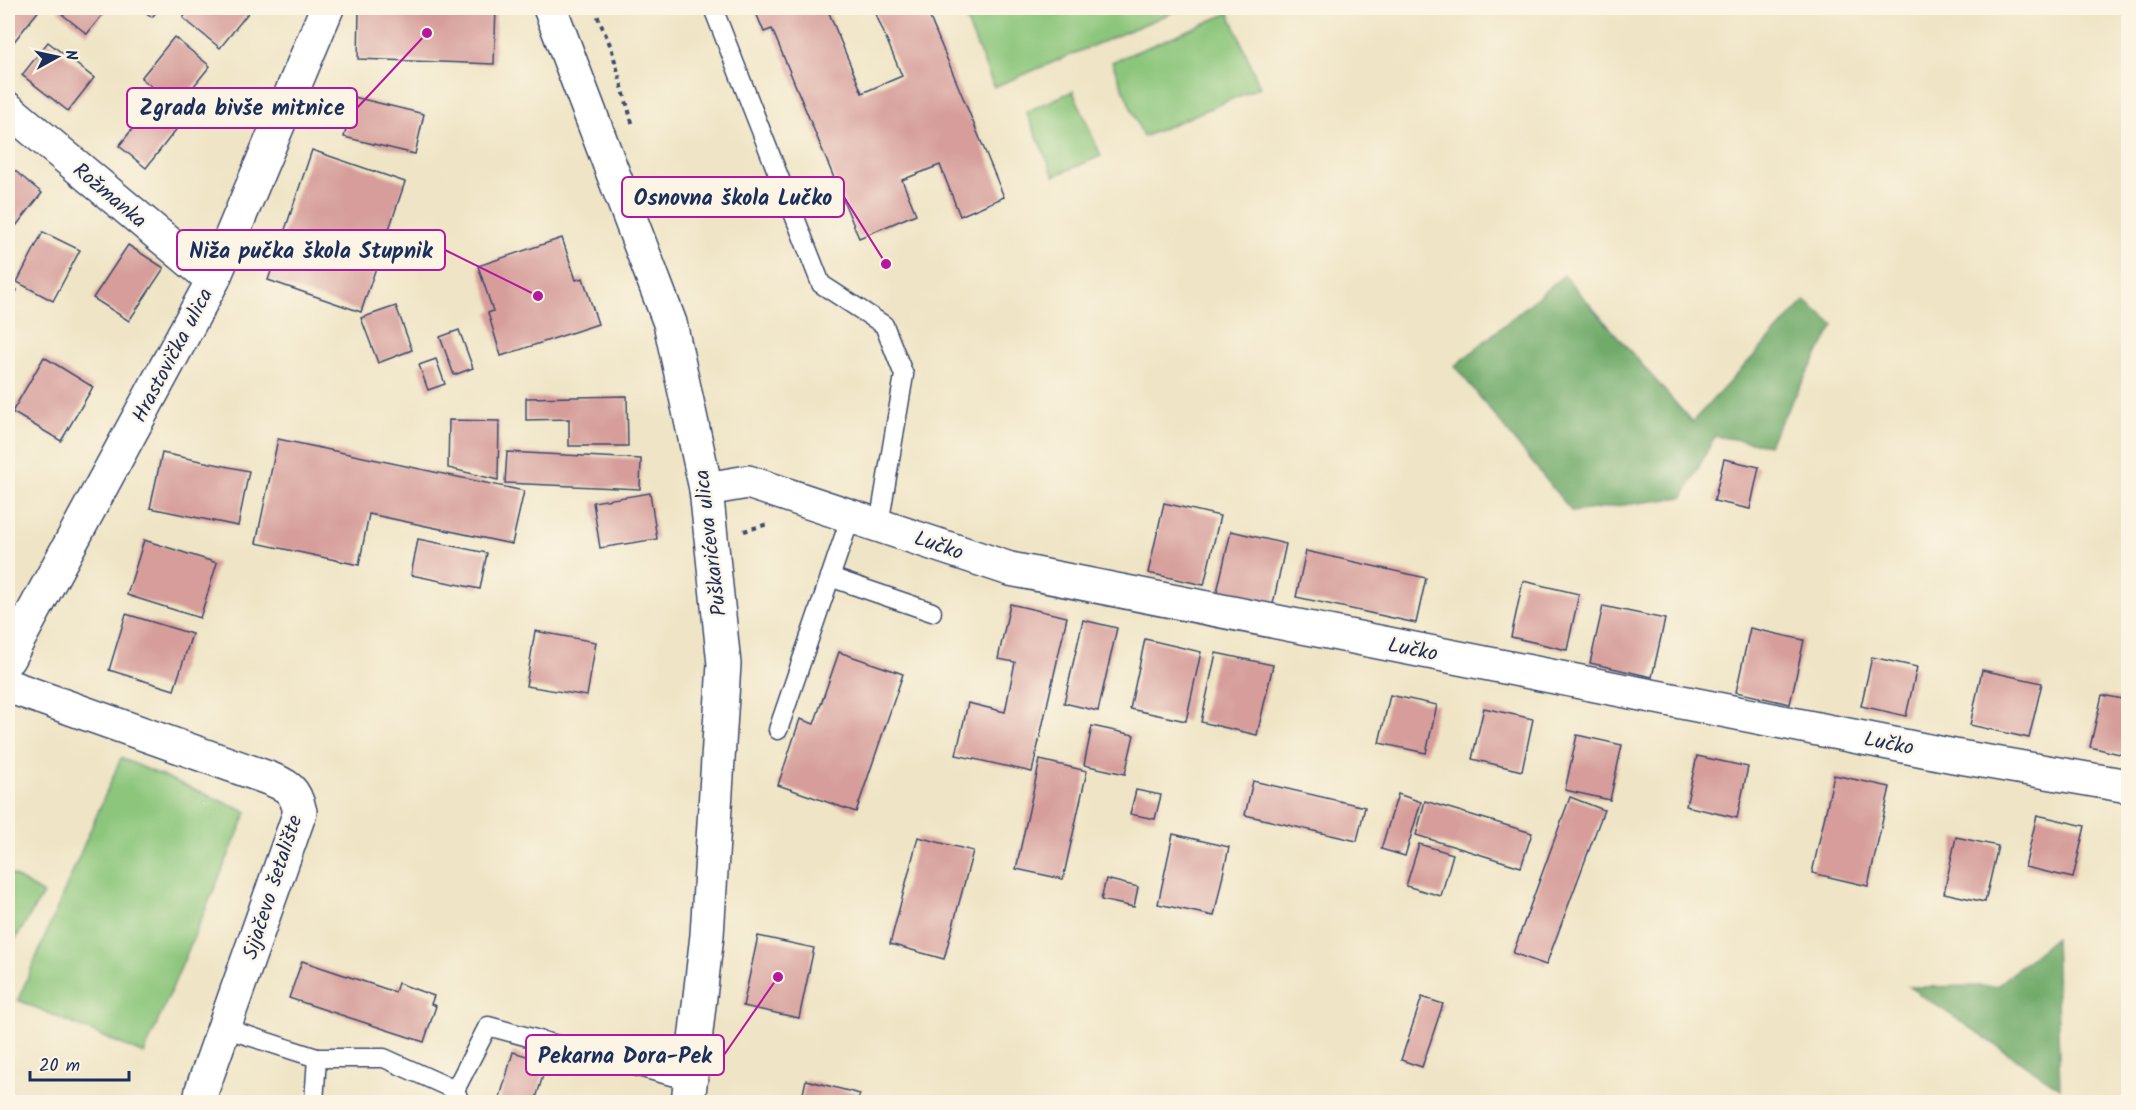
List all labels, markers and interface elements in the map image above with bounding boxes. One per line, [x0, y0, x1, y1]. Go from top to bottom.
north arrow [27, 27, 87, 87]
text: N [57, 48, 83, 62]
callout: Zgrada bivše mitnice [127, 88, 357, 128]
text: Zgrada bivše mitnice [139, 92, 345, 127]
street label: Rožmanka [65, 155, 153, 237]
callout: Osnovna škola Lučko [622, 177, 844, 217]
text: Osnovna škola Lučko [634, 182, 832, 217]
callout: Niža pučka škola Stupnik [177, 230, 445, 270]
text: Niža pučka škola Stupnik [189, 235, 434, 270]
street label: Hrastovička ulica [124, 283, 223, 429]
street label: Puškarićeva ulica [686, 468, 737, 618]
street label: Lučko [909, 523, 968, 570]
street label: Lučko [1385, 629, 1441, 671]
street label: Lučko [1861, 723, 1917, 765]
street label: Sijačevo šetalište [235, 811, 312, 964]
callout: Pekarna Dora-Pek [526, 1035, 724, 1075]
text: Pekarna Dora-Pek [538, 1040, 713, 1075]
scale bar [30, 1044, 129, 1082]
text: 20 m [39, 1052, 80, 1081]

